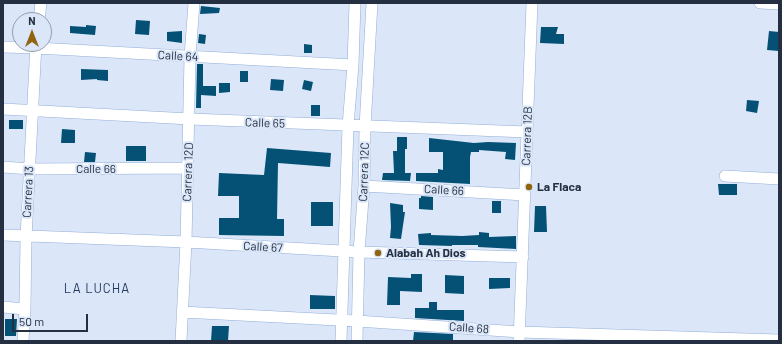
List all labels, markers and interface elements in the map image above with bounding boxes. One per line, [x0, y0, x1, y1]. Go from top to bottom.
north arrow [12, 12, 52, 52]
text: N [28, 14, 36, 27]
street label: Calle 64 [157, 48, 199, 64]
street label: Carrera 12B [519, 106, 535, 166]
street label: Calle 65 [245, 115, 285, 131]
street label: Carrera 12D [180, 142, 196, 202]
street label: Carrera 12C [356, 142, 372, 202]
street label: Calle 66 [76, 162, 116, 176]
street label: Carrera 13 [19, 166, 37, 218]
place label: La Flaca [537, 180, 581, 194]
street label: Calle 66 [424, 182, 464, 198]
marker: La Flaca [524, 182, 534, 192]
street label: Calle 67 [243, 239, 283, 255]
place label: Alabah Ah Dios [386, 246, 466, 260]
marker: Alabah Ah Dios [373, 248, 383, 258]
district label: LA LUCHA [64, 281, 130, 297]
scale bar [14, 306, 90, 332]
text: 50 m [19, 314, 44, 328]
street label: Calle 68 [449, 319, 489, 337]

